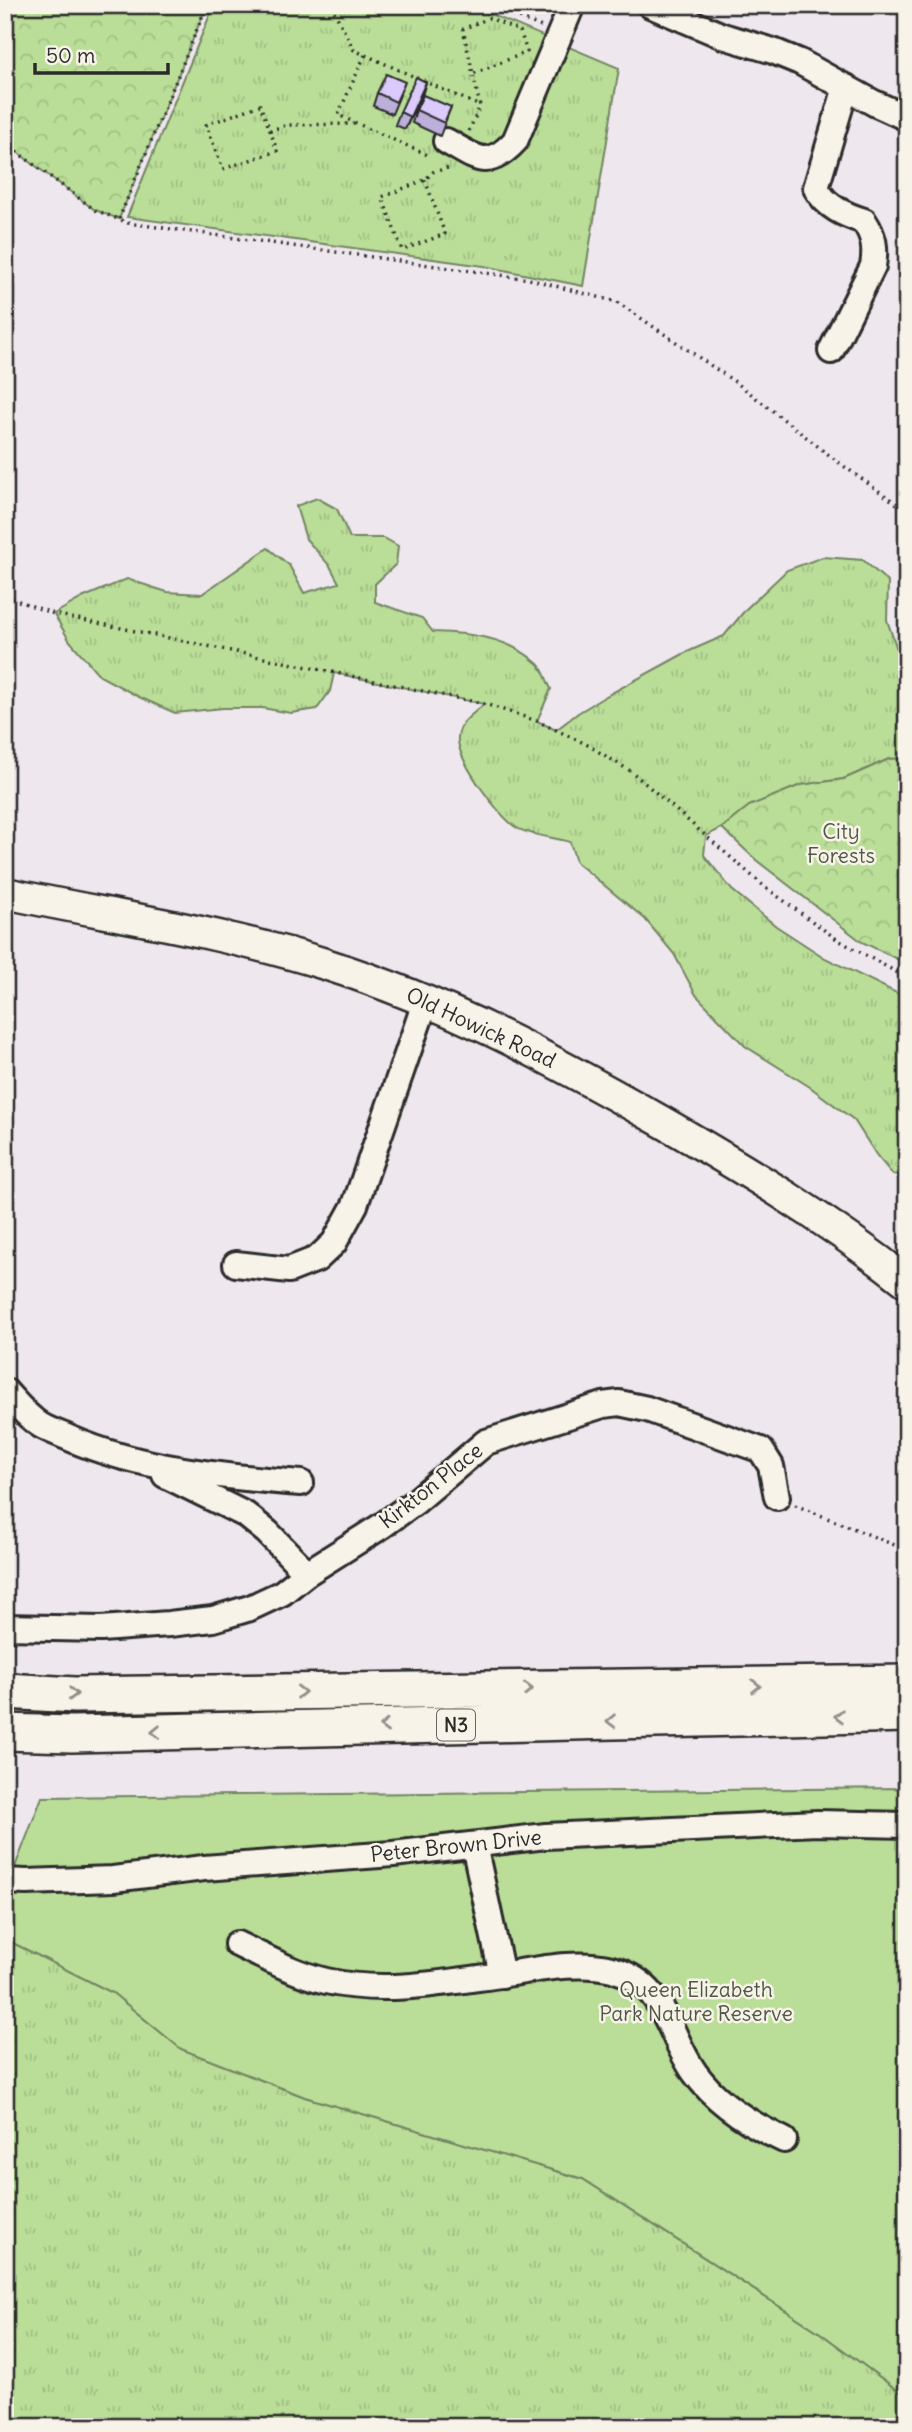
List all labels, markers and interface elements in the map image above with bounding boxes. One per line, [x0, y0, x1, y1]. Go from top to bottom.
scale bar [35, 32, 168, 76]
text: 50 m [46, 42, 95, 69]
park label: City Forests [807, 818, 875, 869]
street label: Old Howick Road [402, 981, 560, 1074]
street label: Kirkton Place [374, 1437, 488, 1534]
one-way arrow [751, 1678, 762, 1694]
one-way arrow [523, 1682, 534, 1697]
one-way arrow [296, 1685, 307, 1700]
one-way arrow [68, 1687, 79, 1702]
one-way arrow [833, 1708, 843, 1724]
road number: N3 [437, 1709, 475, 1740]
one-way arrow [605, 1714, 616, 1729]
one-way arrow [378, 1719, 389, 1734]
one-way arrow [150, 1724, 161, 1740]
street label: Peter Brown Drive [369, 1823, 543, 1868]
park label: Queen Elizabeth Park Nature Reserve [599, 1976, 793, 2027]

